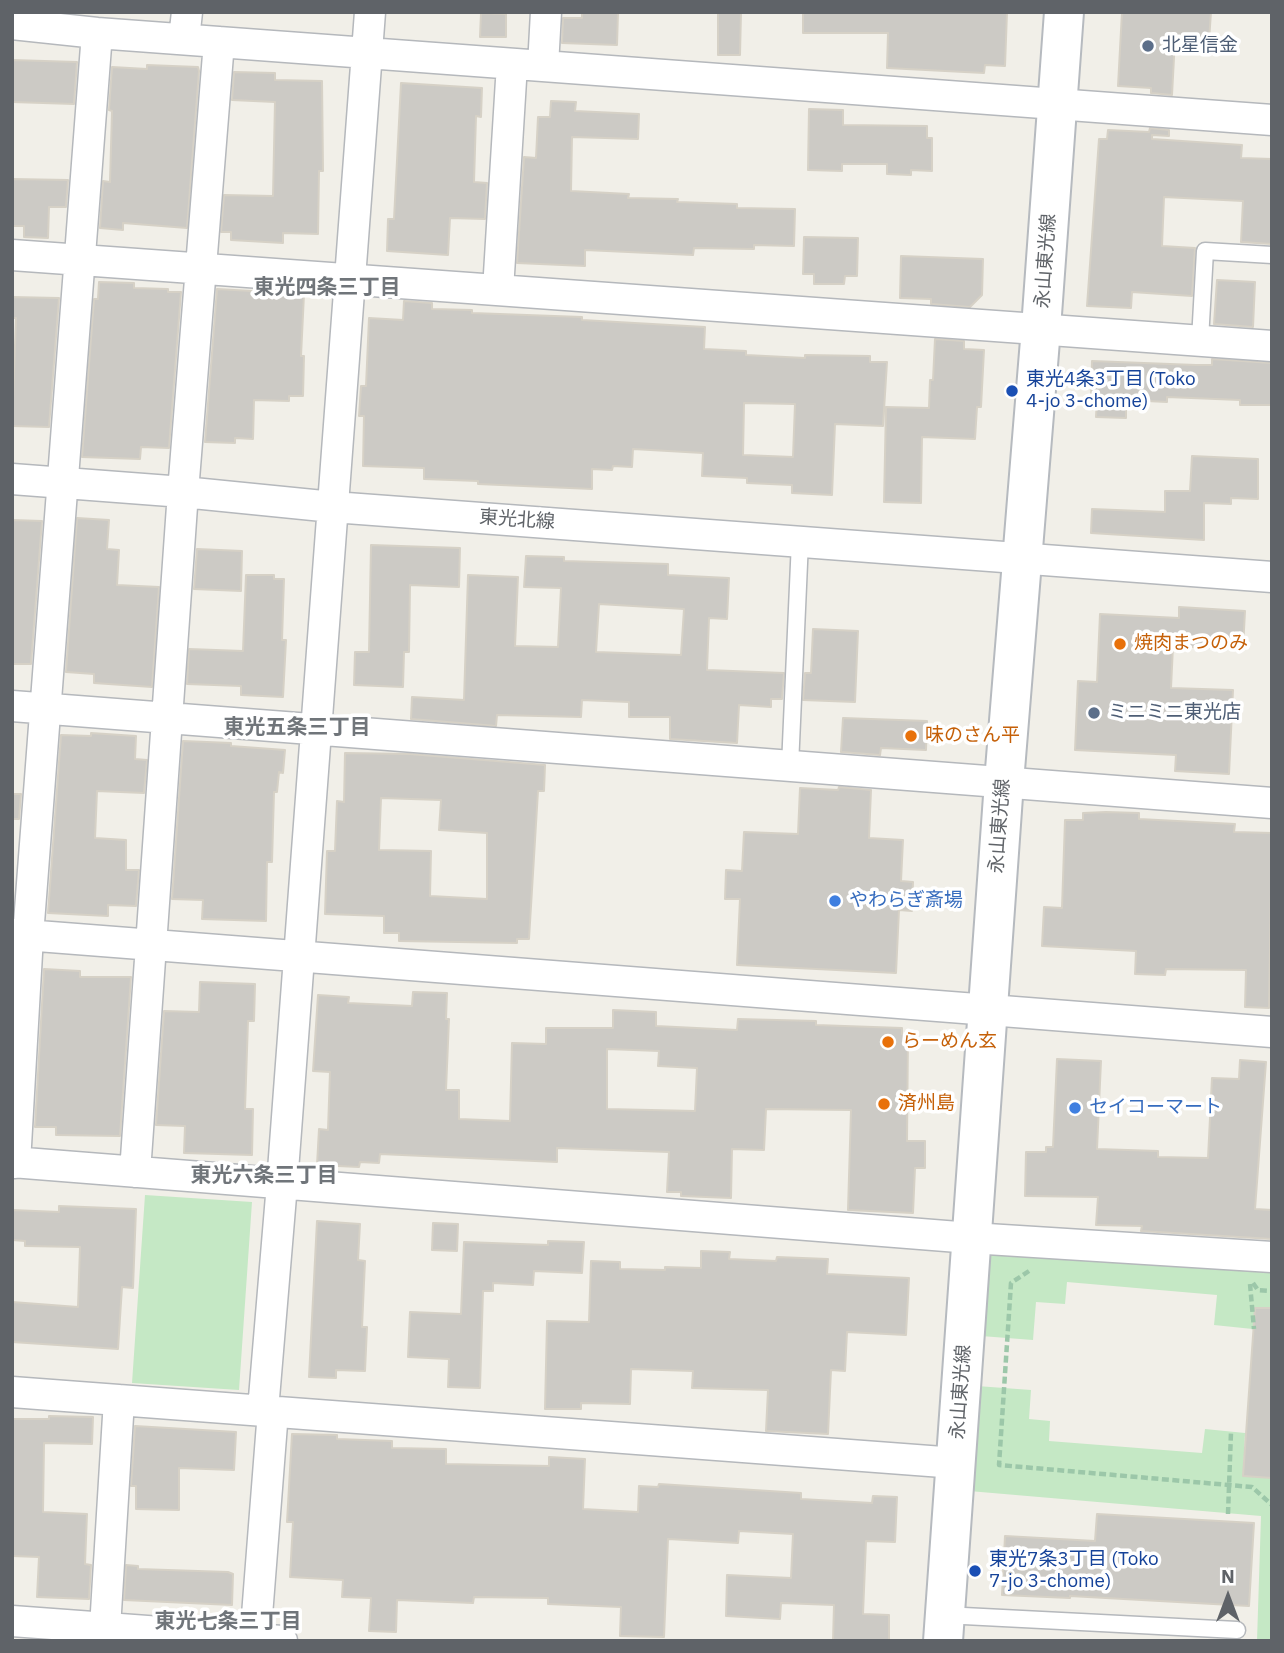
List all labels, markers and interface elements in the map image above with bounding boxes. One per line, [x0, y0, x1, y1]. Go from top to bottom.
place label: 北星信金 [1162, 35, 1238, 57]
marker: 北星信金 [1140, 38, 1156, 54]
street label: 永山東光線 [1031, 213, 1061, 309]
district label: 東光四条三丁目 [254, 275, 400, 301]
place label: 東光4条3丁目 (Toko 4-jo 3-chome) [1026, 369, 1196, 413]
marker: 東光4条3丁目 (Toko 4-jo 3-chome) [1004, 383, 1020, 399]
street label: 東光北線 [478, 506, 556, 534]
place label: 焼肉まつのみ [1134, 633, 1248, 655]
marker: 焼肉まつのみ [1112, 636, 1128, 652]
place label: ミニミニ東光店 [1108, 702, 1241, 724]
marker: ミニミニ東光店 [1086, 705, 1102, 721]
district label: 東光五条三丁目 [224, 715, 370, 741]
place label: 味のさん平 [925, 725, 1020, 747]
marker: 味のさん平 [903, 728, 919, 744]
street label: 永山東光線 [985, 778, 1015, 874]
place label: やわらぎ斎場 [849, 890, 963, 912]
marker: やわらぎ斎場 [827, 893, 843, 909]
place label: らーめん玄 [902, 1031, 997, 1053]
marker: らーめん玄 [880, 1034, 896, 1050]
place label: 済州島 [898, 1093, 955, 1115]
marker: 済州島 [876, 1096, 892, 1112]
place label: セイコーマート [1089, 1097, 1222, 1119]
marker: セイコーマート [1067, 1100, 1083, 1116]
district label: 東光六条三丁目 [191, 1163, 337, 1189]
street label: 永山東光線 [946, 1344, 976, 1440]
place label: 東光7条3丁目 (Toko 7-jo 3-chome) [989, 1549, 1159, 1593]
north arrow [1193, 1562, 1263, 1632]
marker: 東光7条3丁目 (Toko 7-jo 3-chome) [967, 1563, 983, 1579]
text: N [1221, 1564, 1235, 1588]
district label: 東光七条三丁目 [155, 1609, 301, 1635]

